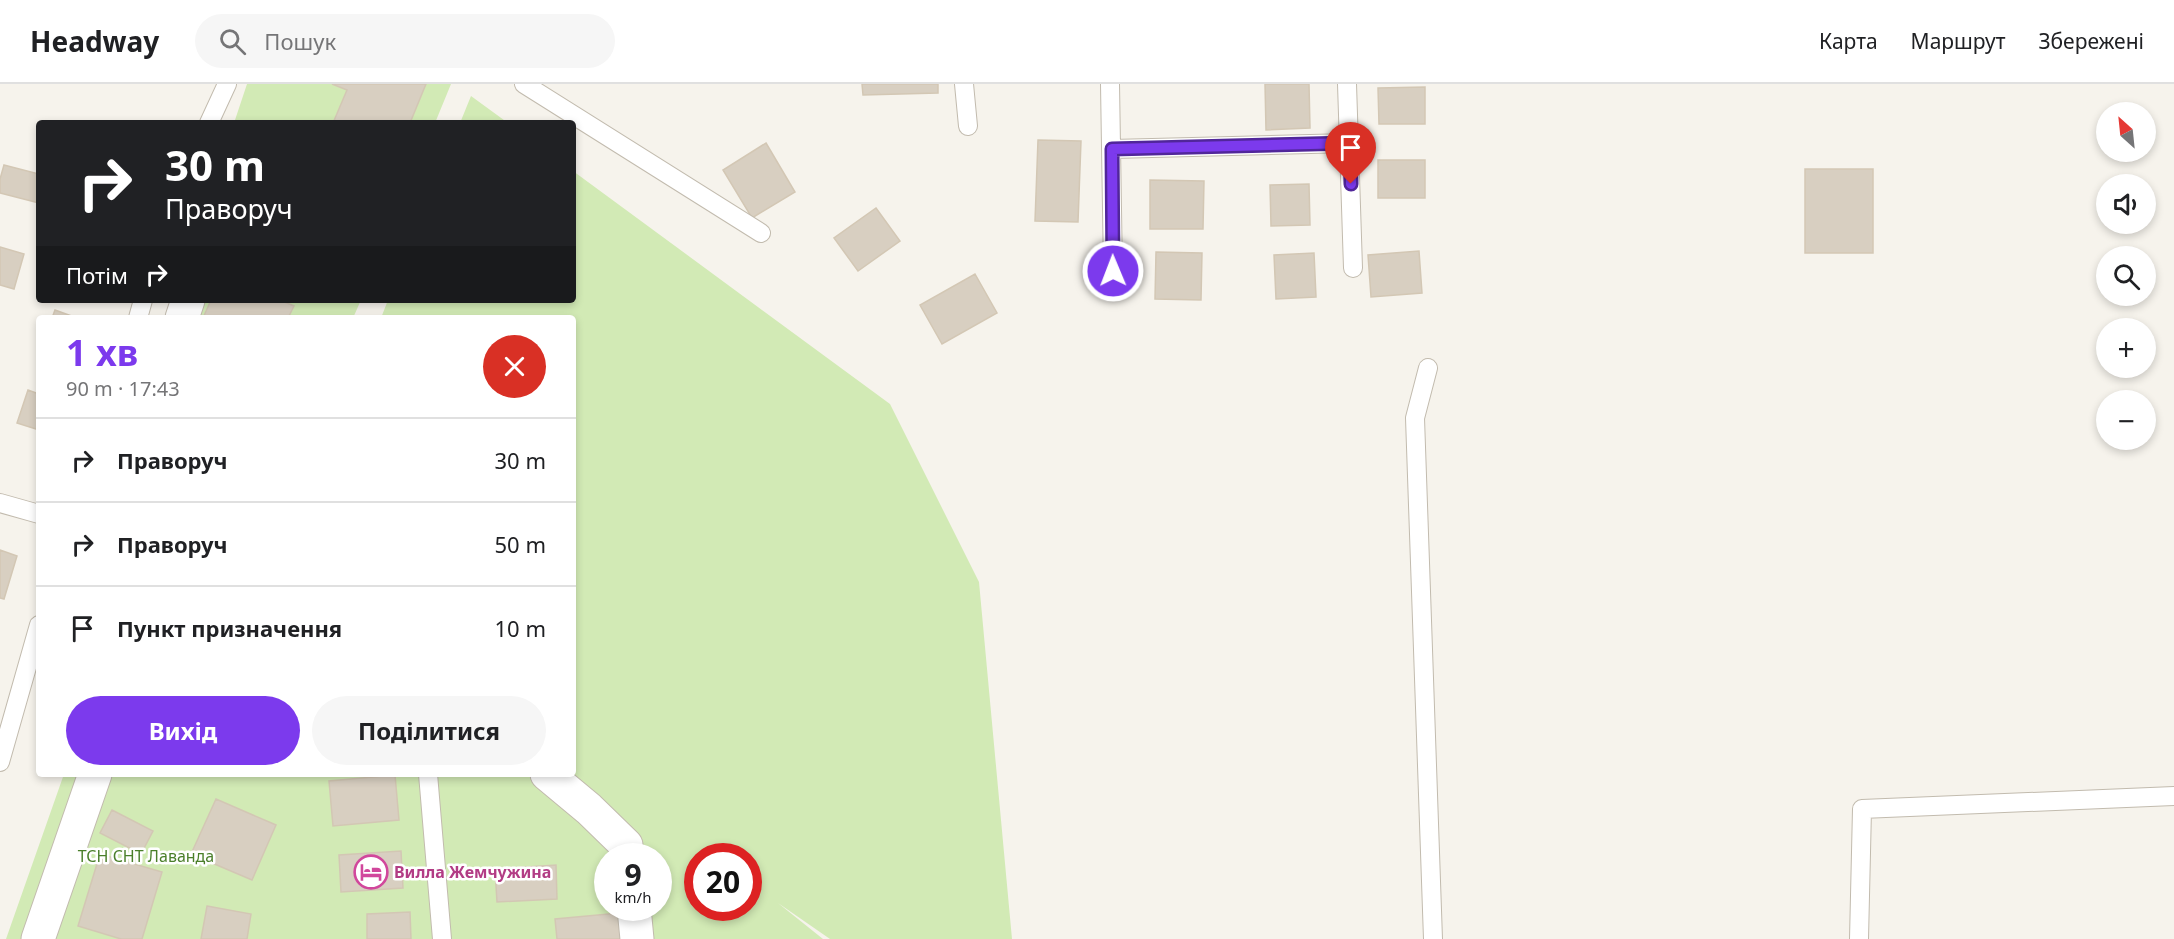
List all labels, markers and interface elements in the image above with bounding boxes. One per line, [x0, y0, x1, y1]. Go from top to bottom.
search box [195, 14, 615, 68]
text: Headway [30, 22, 159, 60]
icon: search [216, 25, 249, 58]
text: Пошук [264, 26, 336, 56]
text: Карта [1819, 27, 1878, 55]
text: Маршрут [1911, 27, 2005, 55]
text: Збережені [2038, 27, 2144, 55]
north arrow [2096, 102, 2156, 162]
map controls [2096, 102, 2156, 450]
pin [1325, 122, 1376, 184]
icon: arrive [1334, 131, 1367, 164]
text: 30 m [165, 136, 265, 193]
icon: right [66, 144, 144, 222]
button: sound [2096, 174, 2156, 234]
text: Праворуч [165, 190, 293, 227]
position arrow [1081, 239, 1145, 303]
button: search [2096, 246, 2156, 306]
icon: right [140, 258, 173, 291]
text: Потім [66, 260, 128, 290]
button: + [2096, 318, 2156, 378]
text: 1 хв [66, 328, 138, 377]
button: close [483, 335, 546, 398]
text: 90 m · 17:43 [66, 375, 180, 402]
button: − [2096, 390, 2156, 450]
icon: right [66, 444, 99, 477]
text: Праворуч [117, 445, 228, 475]
text: 30 m [495, 445, 546, 475]
icon: right [66, 528, 99, 561]
text: Праворуч [117, 529, 228, 559]
text: 50 m [495, 529, 546, 559]
icon: arrive [66, 612, 99, 645]
text: Пункт призначення [117, 613, 342, 643]
text: 10 m [495, 613, 546, 643]
button: Вихід [66, 696, 300, 765]
button: Поділитися [312, 696, 546, 765]
speed limit sign: 20 [684, 843, 762, 921]
park label: ТСН СНТ Лаванда [78, 845, 214, 867]
hotel icon: Вилла Жемчужина [353, 854, 389, 890]
text: 9 [624, 854, 642, 895]
place label: Вилла Жемчужина [394, 861, 551, 883]
text: km/h [615, 887, 651, 907]

